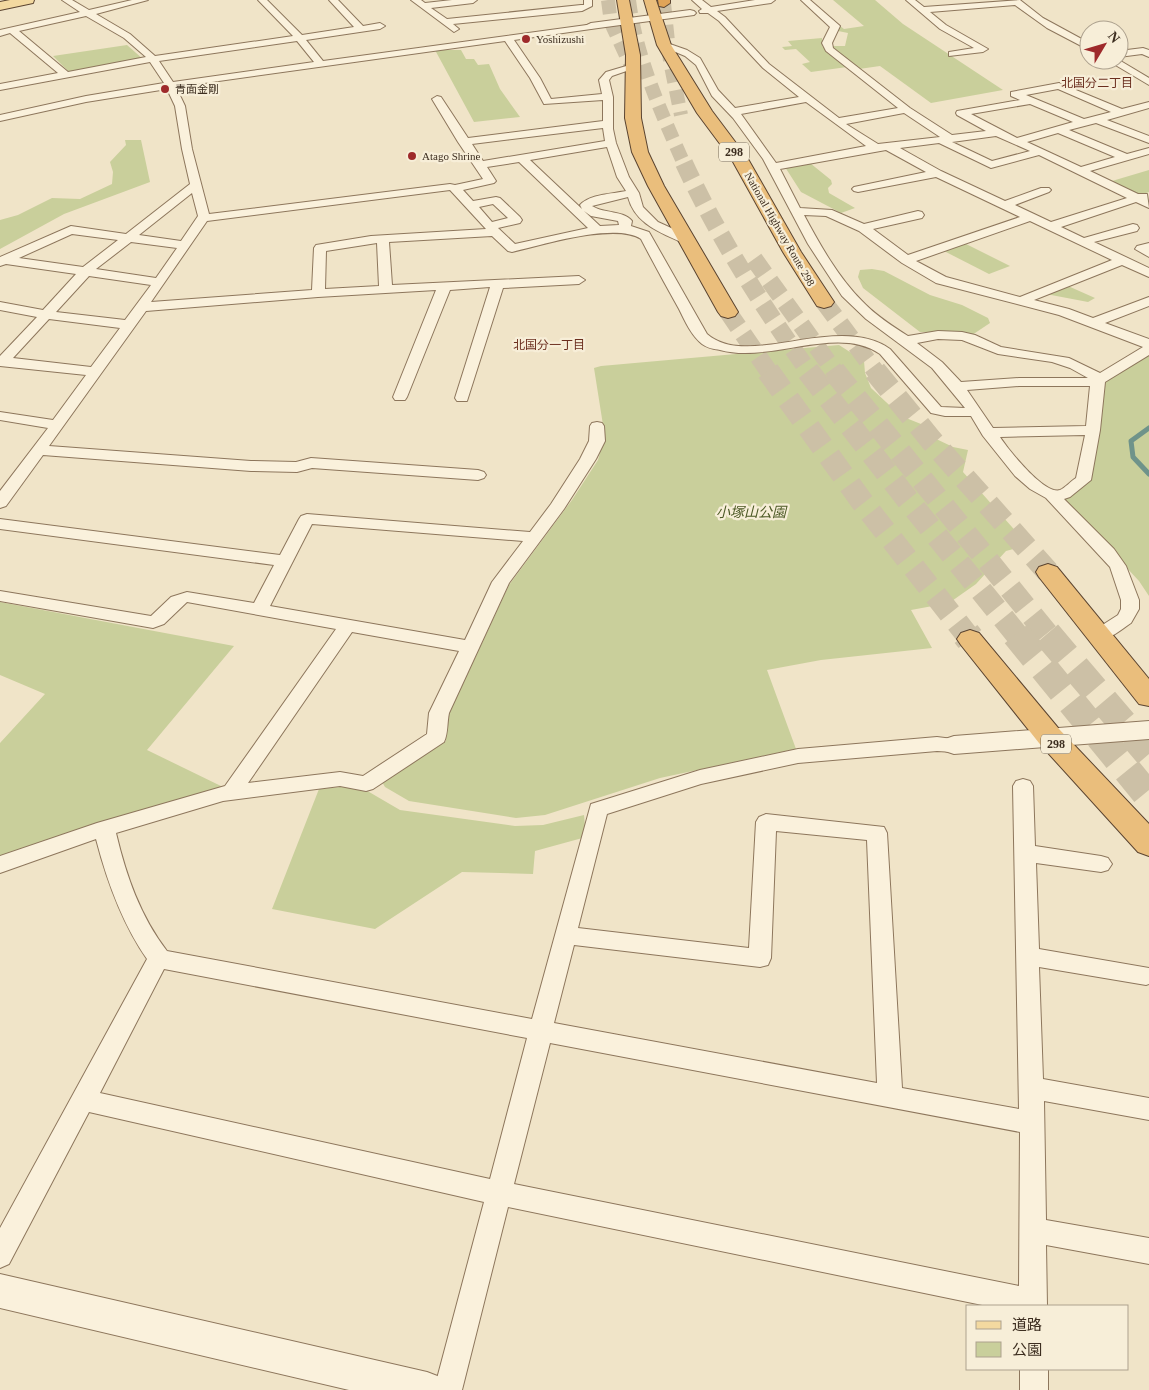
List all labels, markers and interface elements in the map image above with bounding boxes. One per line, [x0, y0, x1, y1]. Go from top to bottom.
north arrow [1079, 20, 1129, 70]
text: N [1105, 29, 1123, 46]
marker: Yoshizushi [520, 33, 532, 45]
place label: Yoshizushi [536, 33, 584, 45]
district label: 北国分二丁目 [1061, 76, 1133, 90]
marker: 青面金剛 [159, 83, 171, 95]
place label: 青面金剛 [175, 83, 219, 95]
road number: 298 [719, 142, 749, 162]
marker: Atago Shrine [406, 150, 418, 162]
place label: Atago Shrine [422, 150, 480, 162]
street label: National Highway Route 298 [742, 170, 818, 288]
district label: 北国分一丁目 [513, 338, 585, 352]
park label: 小塚山公園 [716, 505, 788, 520]
road number: 298 [1041, 734, 1071, 754]
legend [966, 1305, 1129, 1370]
text: 道路 [1012, 1317, 1042, 1333]
text: 公園 [1012, 1342, 1042, 1358]

